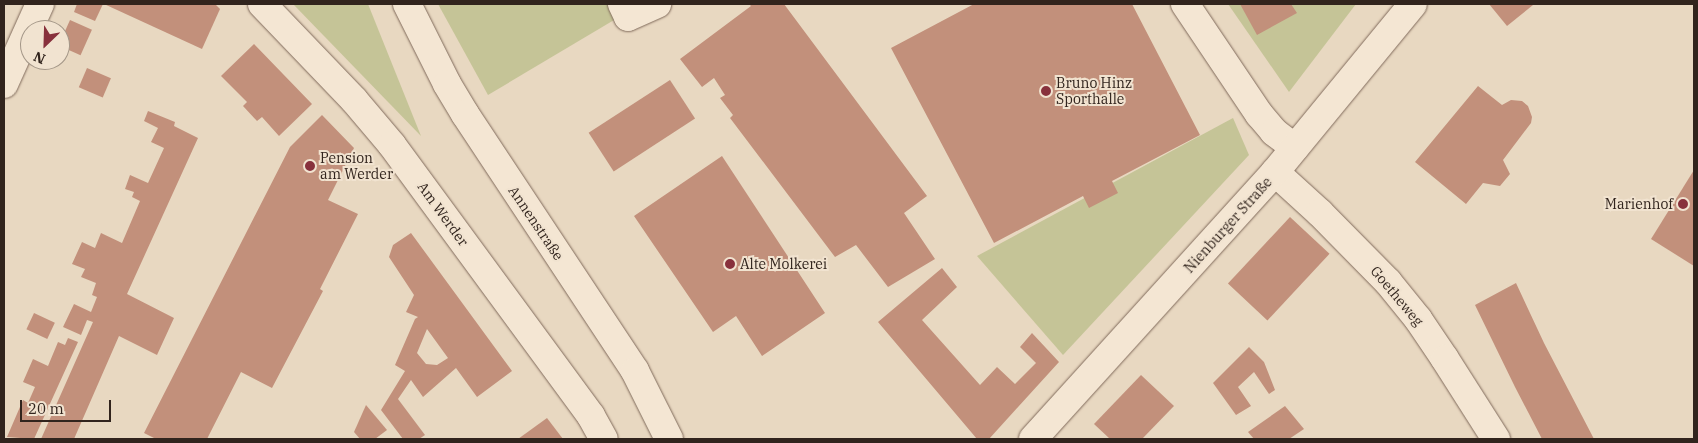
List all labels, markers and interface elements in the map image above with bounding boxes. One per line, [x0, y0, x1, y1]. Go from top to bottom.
north arrow [20, 20, 70, 70]
text: N [31, 47, 48, 68]
place label: Bruno Hinz Sporthalle [1056, 75, 1132, 108]
marker: Bruno Hinz Sporthalle [1040, 85, 1052, 97]
place label: Pension am Werder [320, 150, 393, 182]
marker: Pension am Werder [304, 160, 316, 172]
street label: Nienburger Straße [1181, 174, 1275, 276]
street label: Am Werder [414, 179, 472, 249]
street label: Annenstraße [505, 183, 567, 263]
place label: Marienhof [1605, 196, 1673, 212]
marker: Marienhof [1677, 198, 1689, 210]
place label: Alte Molkerei [740, 256, 827, 272]
marker: Alte Molkerei [724, 258, 736, 270]
street label: Goetheweg [1367, 263, 1427, 329]
scale bar [22, 390, 114, 422]
text: 20 m [28, 399, 64, 418]

